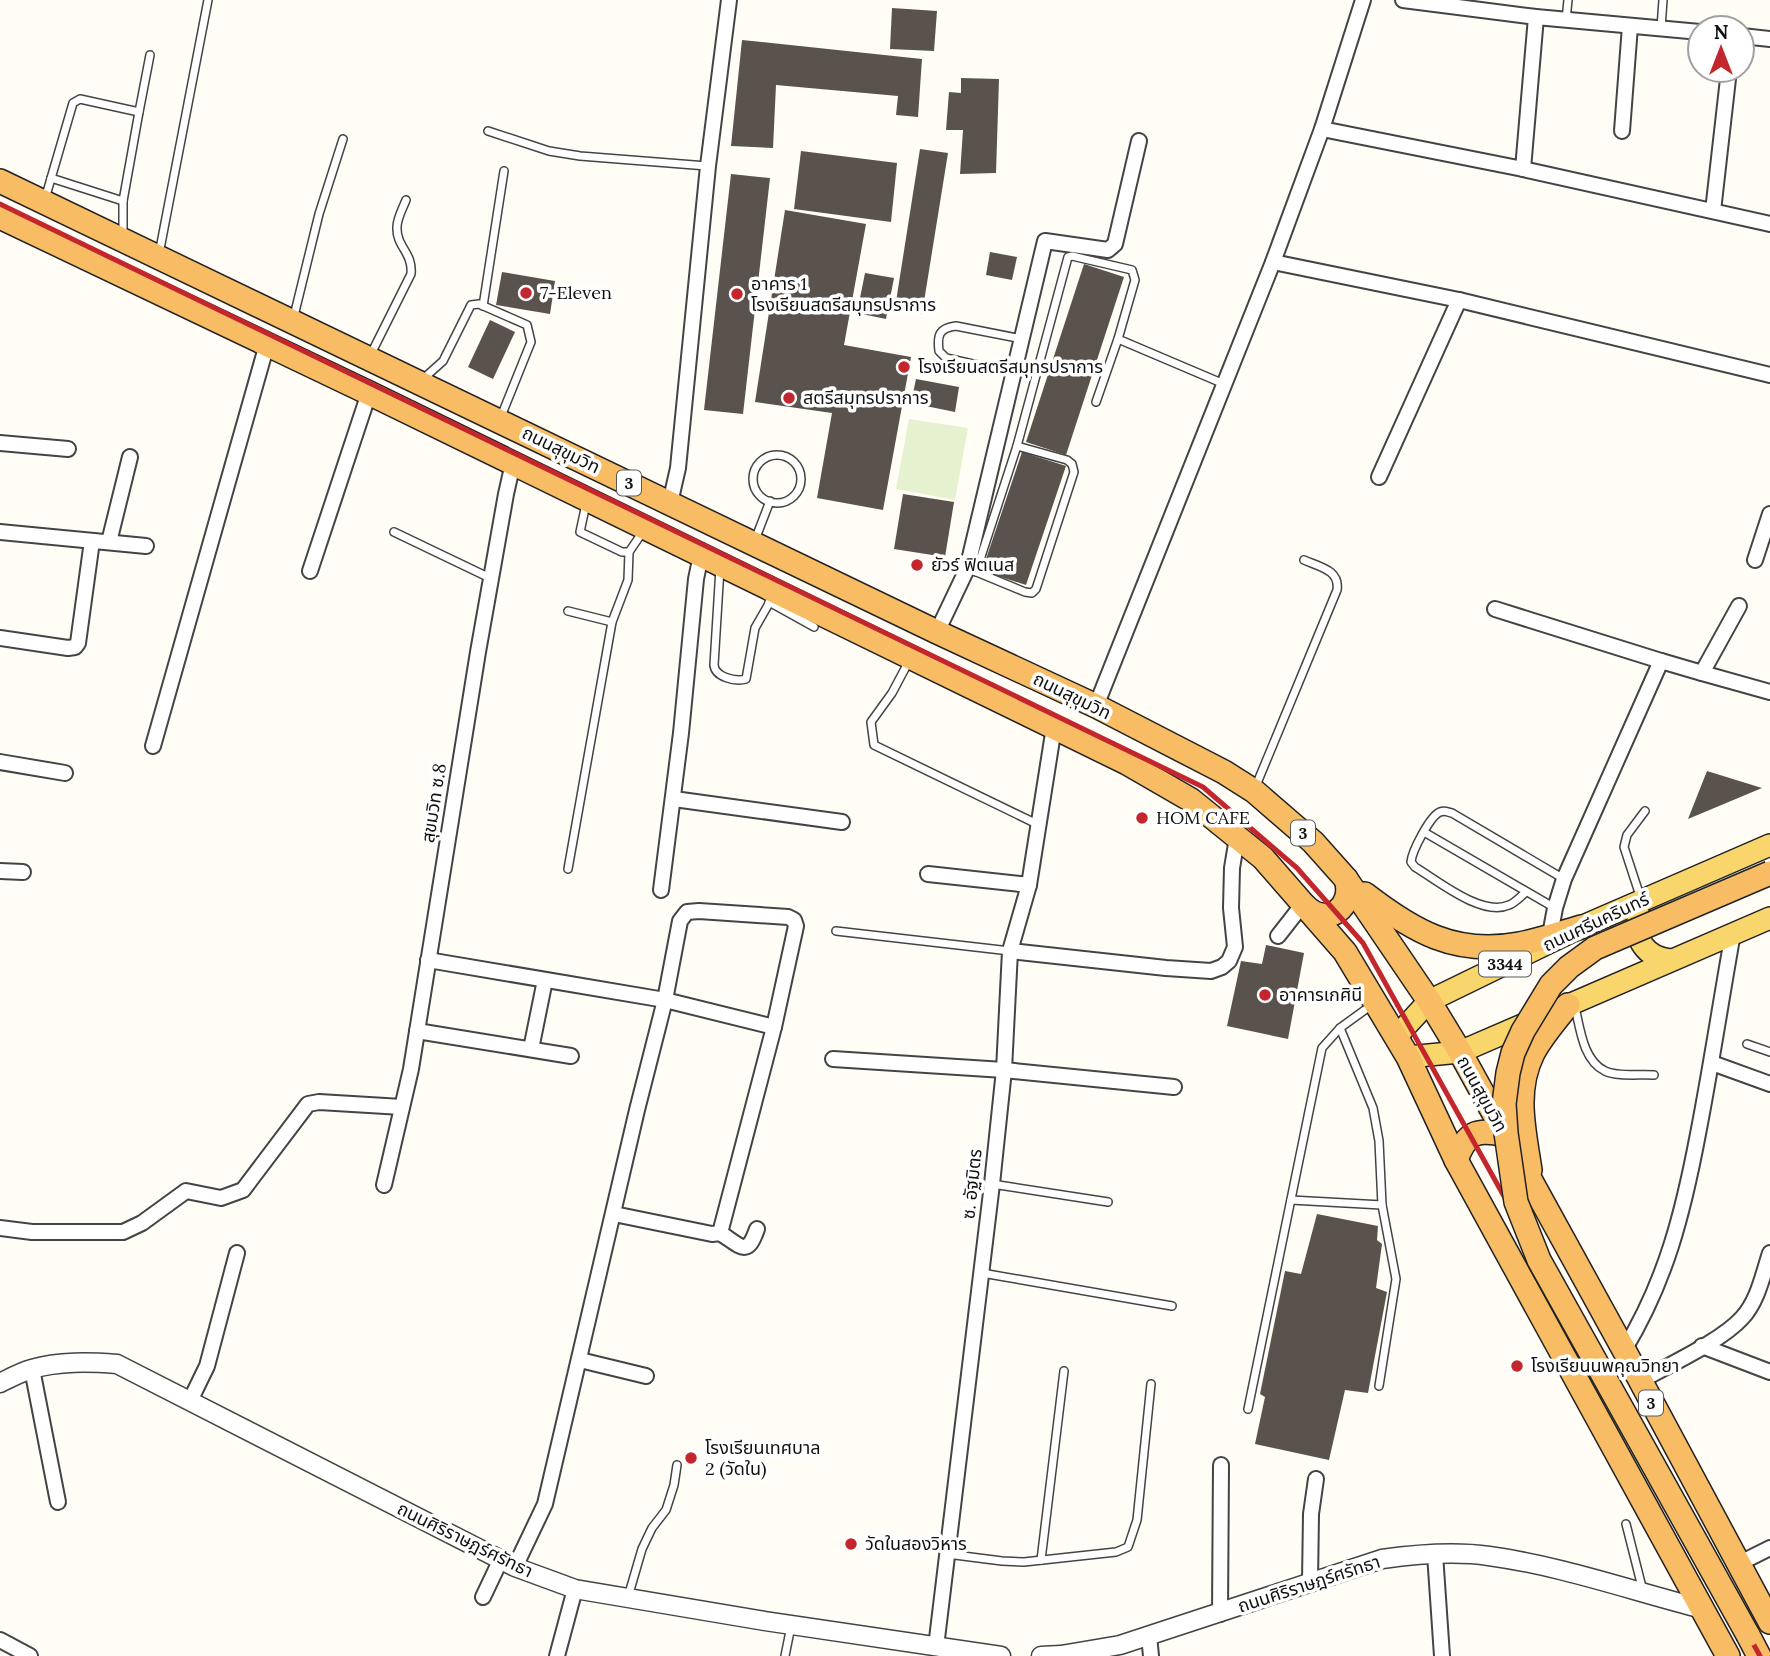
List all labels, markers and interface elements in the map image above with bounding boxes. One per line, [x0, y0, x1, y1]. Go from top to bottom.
north arrow [1686, 14, 1756, 84]
text: N [1714, 20, 1729, 44]
place label: อาคาร 1 โรงเรียนสตรีสมุทรปราการ [751, 272, 936, 316]
place label: 7-Eleven [540, 281, 612, 304]
marker: 7-Eleven [518, 285, 534, 301]
marker: อาคาร 1 โรงเรียนสตรีสมุทรปราการ [729, 286, 745, 302]
place label: โรงเรียนสตรีสมุทรปราการ [918, 355, 1103, 378]
marker: โรงเรียนสตรีสมุทรปราการ [896, 359, 912, 375]
place label: สตรีสมุทรปราการ [803, 386, 929, 409]
marker: สตรีสมุทรปราการ [781, 390, 797, 406]
street label: ถนนสุขุมวิท [518, 421, 604, 478]
road number: 3 [617, 470, 641, 496]
place label: ยัวร์ ฟิตเนส [931, 553, 1014, 576]
marker: ยัวร์ ฟิตเนส [909, 557, 925, 573]
street label: ถนนสุขุมวิท [1029, 667, 1115, 724]
street label: สุขมวิท ซ.8 [416, 761, 451, 844]
place label: HOM CAFE [1156, 806, 1250, 829]
marker: HOM CAFE [1134, 810, 1150, 826]
road number: 3 [1291, 820, 1315, 846]
street label: ถนนศรีนครินทร์ [1539, 887, 1653, 956]
road number: 3344 [1479, 952, 1531, 976]
place label: อาคารเกศินี [1279, 983, 1362, 1006]
marker: อาคารเกศินี [1257, 987, 1273, 1003]
street label: ถนนสุขุมวิท [1452, 1051, 1513, 1136]
street label: ซ. อัฐมิตร [956, 1147, 987, 1220]
place label: โรงเรียนนพคุณวิทยา [1531, 1354, 1679, 1377]
marker: โรงเรียนนพคุณวิทยา [1509, 1358, 1525, 1374]
road number: 3 [1639, 1390, 1663, 1415]
place label: โรงเรียนเทศบาล 2 (วัดใน) [705, 1436, 821, 1480]
marker: โรงเรียนเทศบาล 2 (วัดใน) [683, 1450, 699, 1466]
street label: ถนนศิริราษฎร์ศรัทธา [393, 1497, 537, 1582]
place label: วัดในสองวิหาร [865, 1532, 967, 1555]
marker: วัดในสองวิหาร [843, 1536, 859, 1552]
street label: ถนนศิริราษฎร์ศรัทธา [1235, 1550, 1383, 1617]

